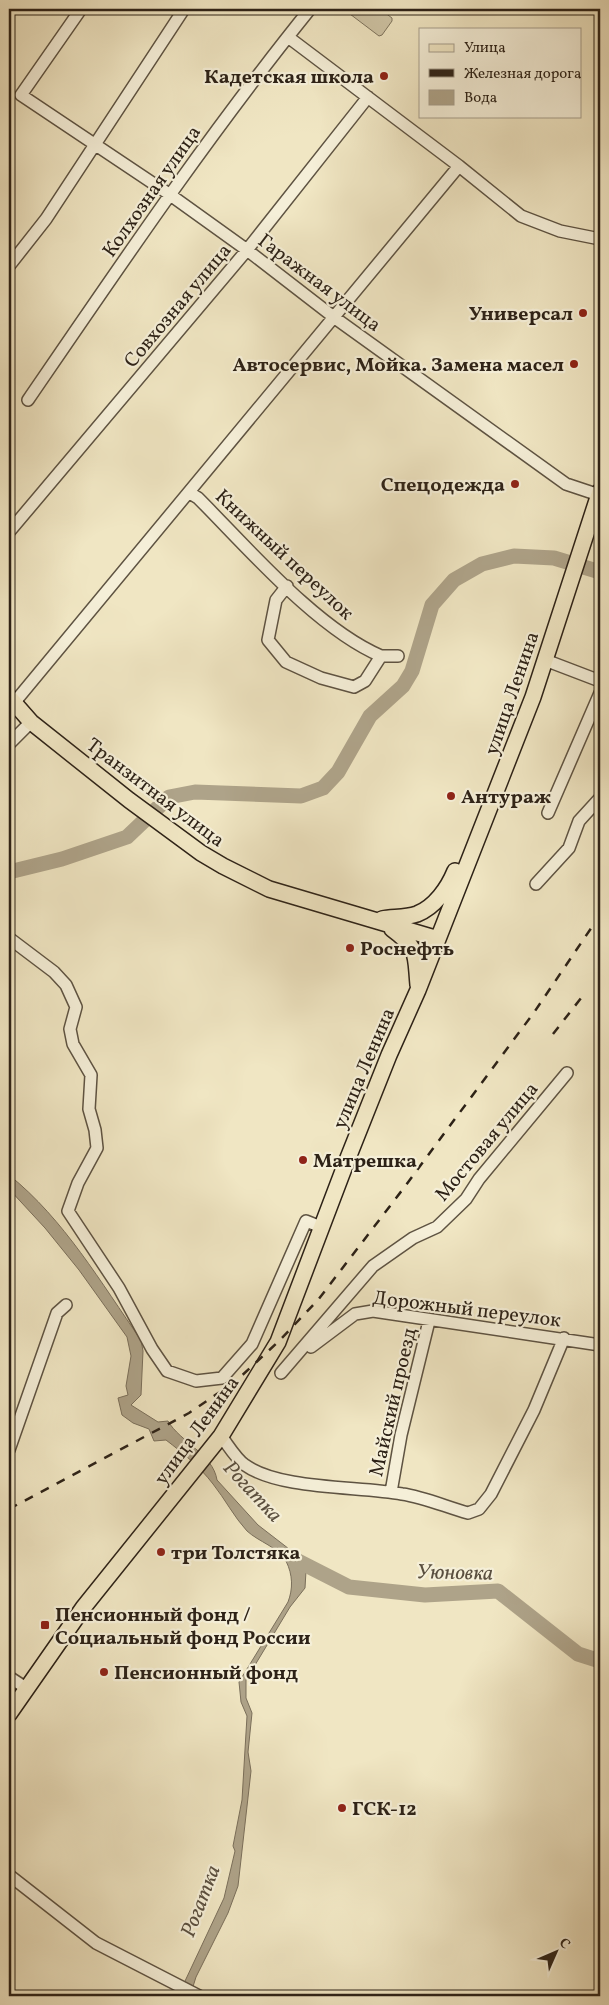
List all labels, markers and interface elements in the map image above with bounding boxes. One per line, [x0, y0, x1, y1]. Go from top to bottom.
legend [419, 28, 582, 118]
text: Улица [464, 38, 506, 59]
place label: Кадетская школа [204, 64, 374, 92]
text: Железная дорога [464, 64, 581, 85]
marker: Кадетская школа [378, 70, 390, 82]
text: Вода [464, 88, 497, 109]
street label: Колхозная улица [97, 120, 209, 264]
street label: Гаражная улица [251, 228, 386, 339]
street label: Совхозная улица [118, 238, 239, 374]
place label: Универсал [469, 301, 573, 329]
marker: Универсал [577, 307, 589, 319]
place label: Автосервис, Мойка. Замена масел [232, 352, 564, 380]
marker: Автосервис, Мойка. Замена масел [568, 358, 580, 370]
place label: Спецодежда [381, 472, 505, 500]
marker: Спецодежда [509, 478, 521, 490]
street label: Книжный переулок [208, 484, 359, 628]
street label: улица Ленина [479, 628, 547, 759]
street label: Транзитная улица [80, 732, 230, 855]
place label: Антураж [461, 784, 552, 812]
marker: Антураж [445, 790, 457, 802]
place label: Роснефть [360, 936, 454, 964]
marker: Роснефть [344, 942, 356, 954]
street label: улица Ленина [327, 1004, 403, 1134]
street label: Мостовая улица [429, 1077, 546, 1208]
place label: Матрешка [313, 1148, 417, 1176]
marker: Матрешка [297, 1154, 309, 1166]
street label: Дорожный переулок [371, 1285, 563, 1335]
street label: Майский проезд [363, 1325, 425, 1480]
street label: улица Ленина [148, 1371, 247, 1492]
water label: Рогатка [216, 1455, 288, 1529]
place label: три Толстяка [171, 1540, 300, 1568]
marker: три Толстяка [155, 1546, 167, 1558]
water label: Уюновка [417, 1558, 493, 1589]
place label: Пенсионный фонд / Социальный фонд России [55, 1602, 311, 1653]
marker: Пенсионный фонд / Социальный фонд России [39, 1619, 51, 1631]
place label: Пенсионный фонд [114, 1660, 298, 1688]
marker: Пенсионный фонд [98, 1666, 110, 1678]
place label: ГСК-12 [352, 1796, 417, 1824]
marker: ГСК-12 [336, 1802, 348, 1814]
water label: Рогатка [174, 1861, 228, 1942]
north arrow [532, 1928, 582, 1978]
text: С [554, 1934, 574, 1954]

